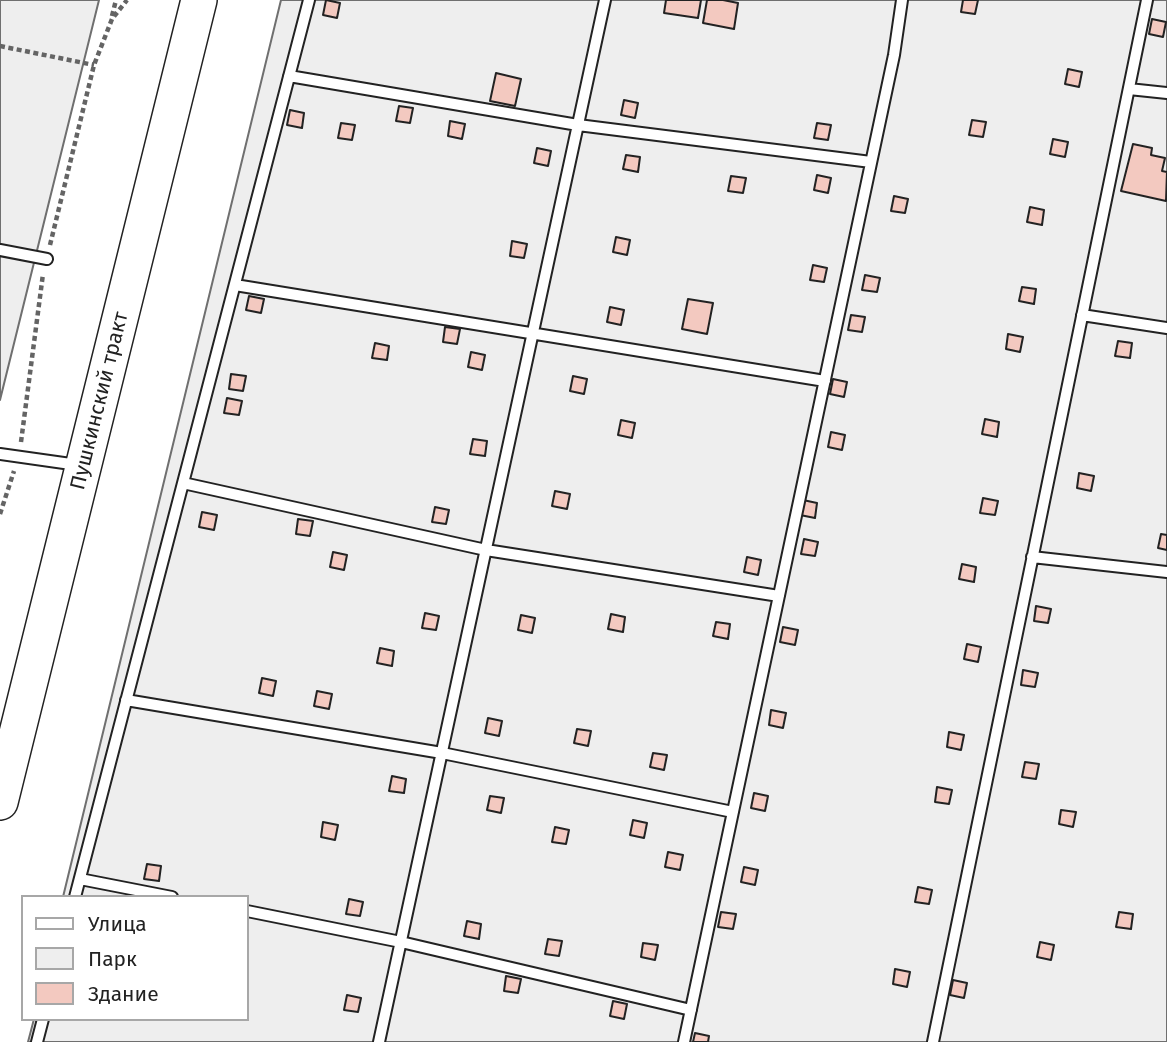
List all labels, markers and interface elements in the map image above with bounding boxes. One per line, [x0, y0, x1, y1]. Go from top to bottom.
street label: Пушкинский тракт [66, 309, 134, 493]
legend [21, 895, 248, 1021]
text: Улица [88, 911, 147, 937]
text: Парк [88, 946, 137, 972]
text: Здание [88, 981, 159, 1007]

